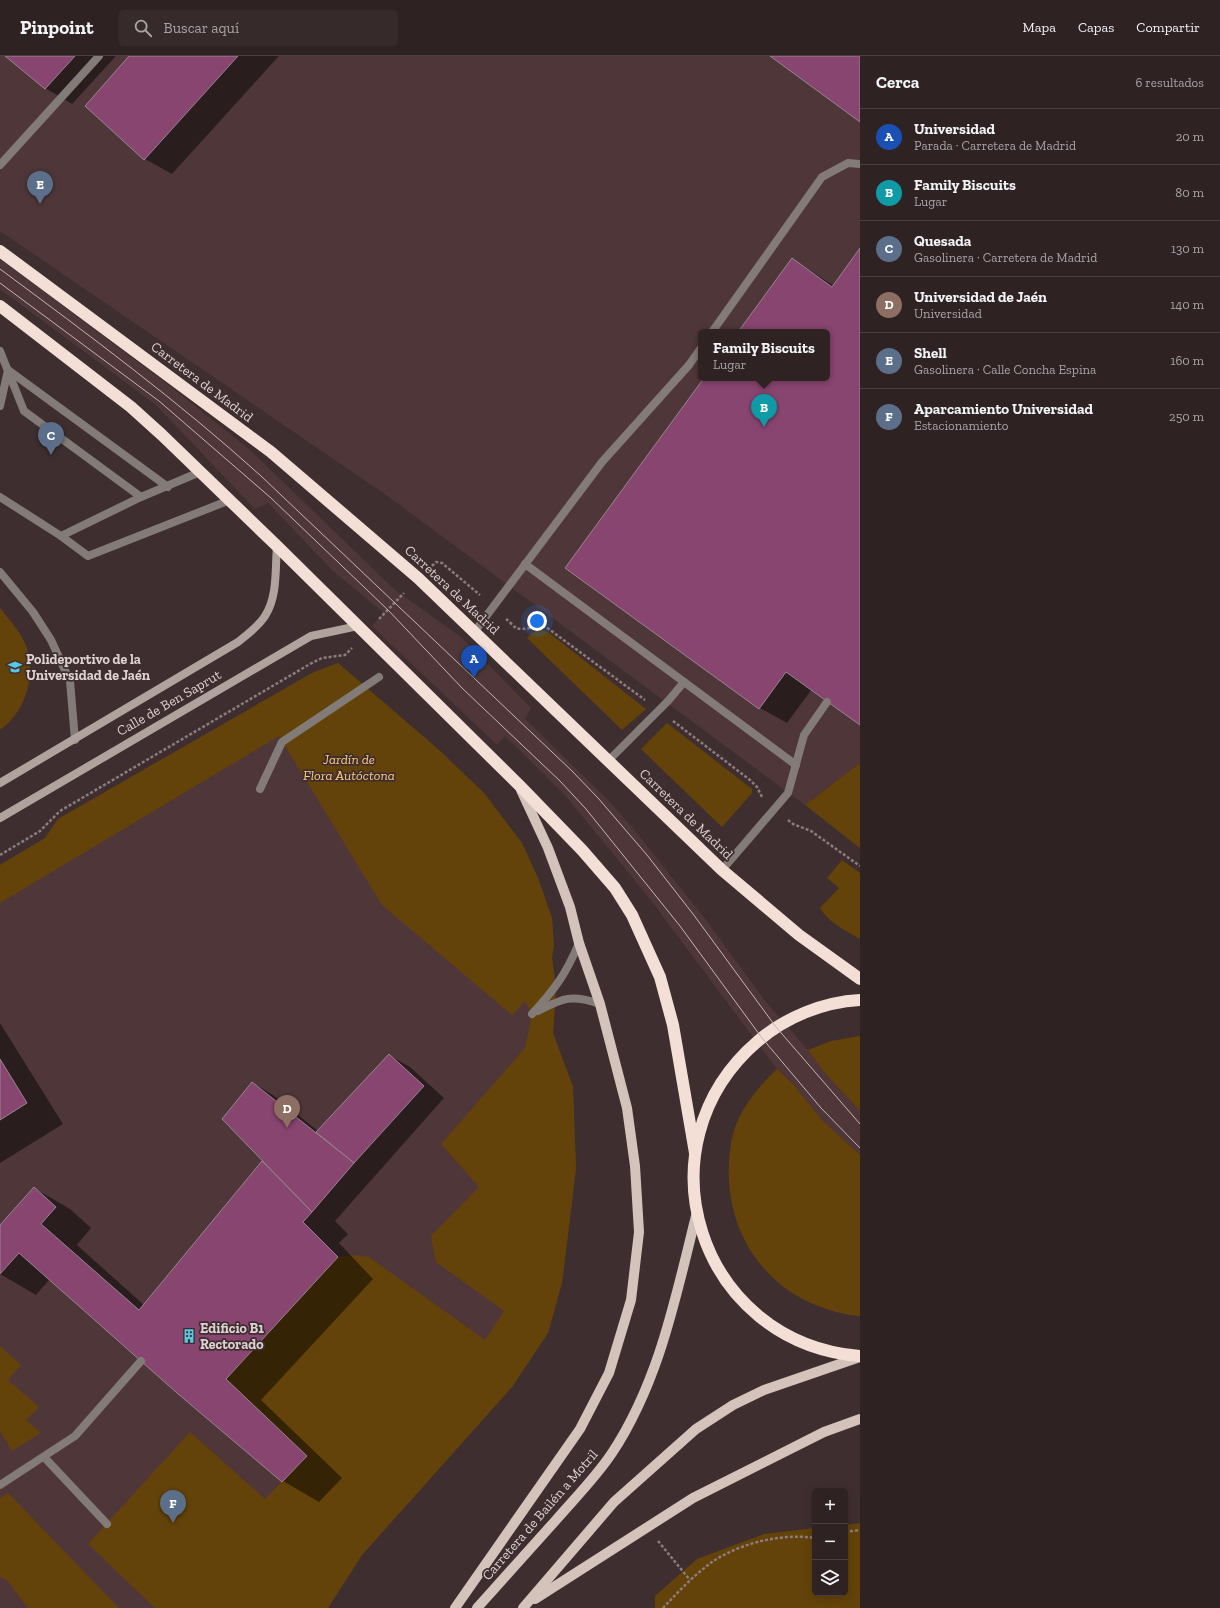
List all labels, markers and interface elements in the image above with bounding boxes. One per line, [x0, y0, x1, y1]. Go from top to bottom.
search box [118, 10, 398, 46]
text: Pinpoint [20, 16, 94, 39]
icon: search [132, 17, 154, 39]
text: Buscar aquí [164, 19, 239, 37]
text: Mapa [1023, 19, 1056, 36]
text: Capas [1078, 19, 1114, 36]
text: Compartir [1136, 19, 1200, 36]
text: Cerca [876, 72, 919, 92]
text: 6 resultados [1136, 75, 1204, 90]
text: Universidad [914, 120, 995, 138]
text: A [885, 129, 893, 144]
text: 20 m [1176, 129, 1204, 144]
text: Parada · Carretera de Madrid [914, 138, 1076, 153]
pin: E [27, 171, 53, 204]
text: Family Biscuits [914, 176, 1016, 194]
text: B [885, 185, 893, 200]
text: 80 m [1175, 185, 1204, 200]
text: Lugar [914, 194, 947, 209]
text: Quesada [914, 232, 971, 250]
text: C [885, 241, 893, 256]
text: 130 m [1171, 241, 1204, 256]
text: Gasolinera · Carretera de Madrid [914, 250, 1097, 265]
text: Universidad de Jaén [914, 288, 1047, 306]
text: D [884, 297, 894, 312]
text: 140 m [1170, 297, 1204, 312]
text: Universidad [914, 306, 982, 321]
popup [698, 329, 830, 381]
street label: Carretera de Madrid [148, 338, 257, 426]
text: Family Biscuits [713, 339, 815, 357]
text: Shell [914, 344, 947, 362]
text: E [885, 353, 893, 368]
text: 160 m [1170, 353, 1204, 368]
text: Lugar [713, 357, 746, 372]
text: Gasolinera · Calle Concha Espina [914, 362, 1096, 377]
pin: B [751, 394, 777, 427]
text: Aparcamiento Universidad [914, 400, 1093, 418]
text: F [885, 409, 893, 424]
text: 250 m [1169, 409, 1204, 424]
text: Estacionamiento [914, 418, 1008, 433]
pin: C [38, 422, 64, 455]
street label: Carretera de Madrid [401, 542, 503, 638]
your location [527, 611, 547, 631]
pin: A [461, 645, 487, 678]
place label: Polideportivo de la Universidad de Jaén [26, 651, 151, 684]
school or university icon: Polideportivo de la Universidad de Jaén [7, 659, 23, 675]
street label: Calle de Ben Saprut [114, 666, 225, 740]
park label: Jardín de Flora Autóctona [303, 751, 395, 784]
street label: Carretera de Madrid [636, 765, 736, 863]
pin: D [274, 1095, 300, 1128]
place label: Edificio B1 Rectorado [200, 1320, 264, 1353]
building icon: Edificio B1 Rectorado [181, 1328, 197, 1344]
street label: Carretera de Bailén a Motril [479, 1446, 602, 1584]
map controls [812, 1488, 848, 1596]
button: + [812, 1488, 848, 1524]
pin: F [160, 1490, 186, 1523]
button: − [812, 1524, 848, 1560]
button: layers [812, 1560, 848, 1596]

